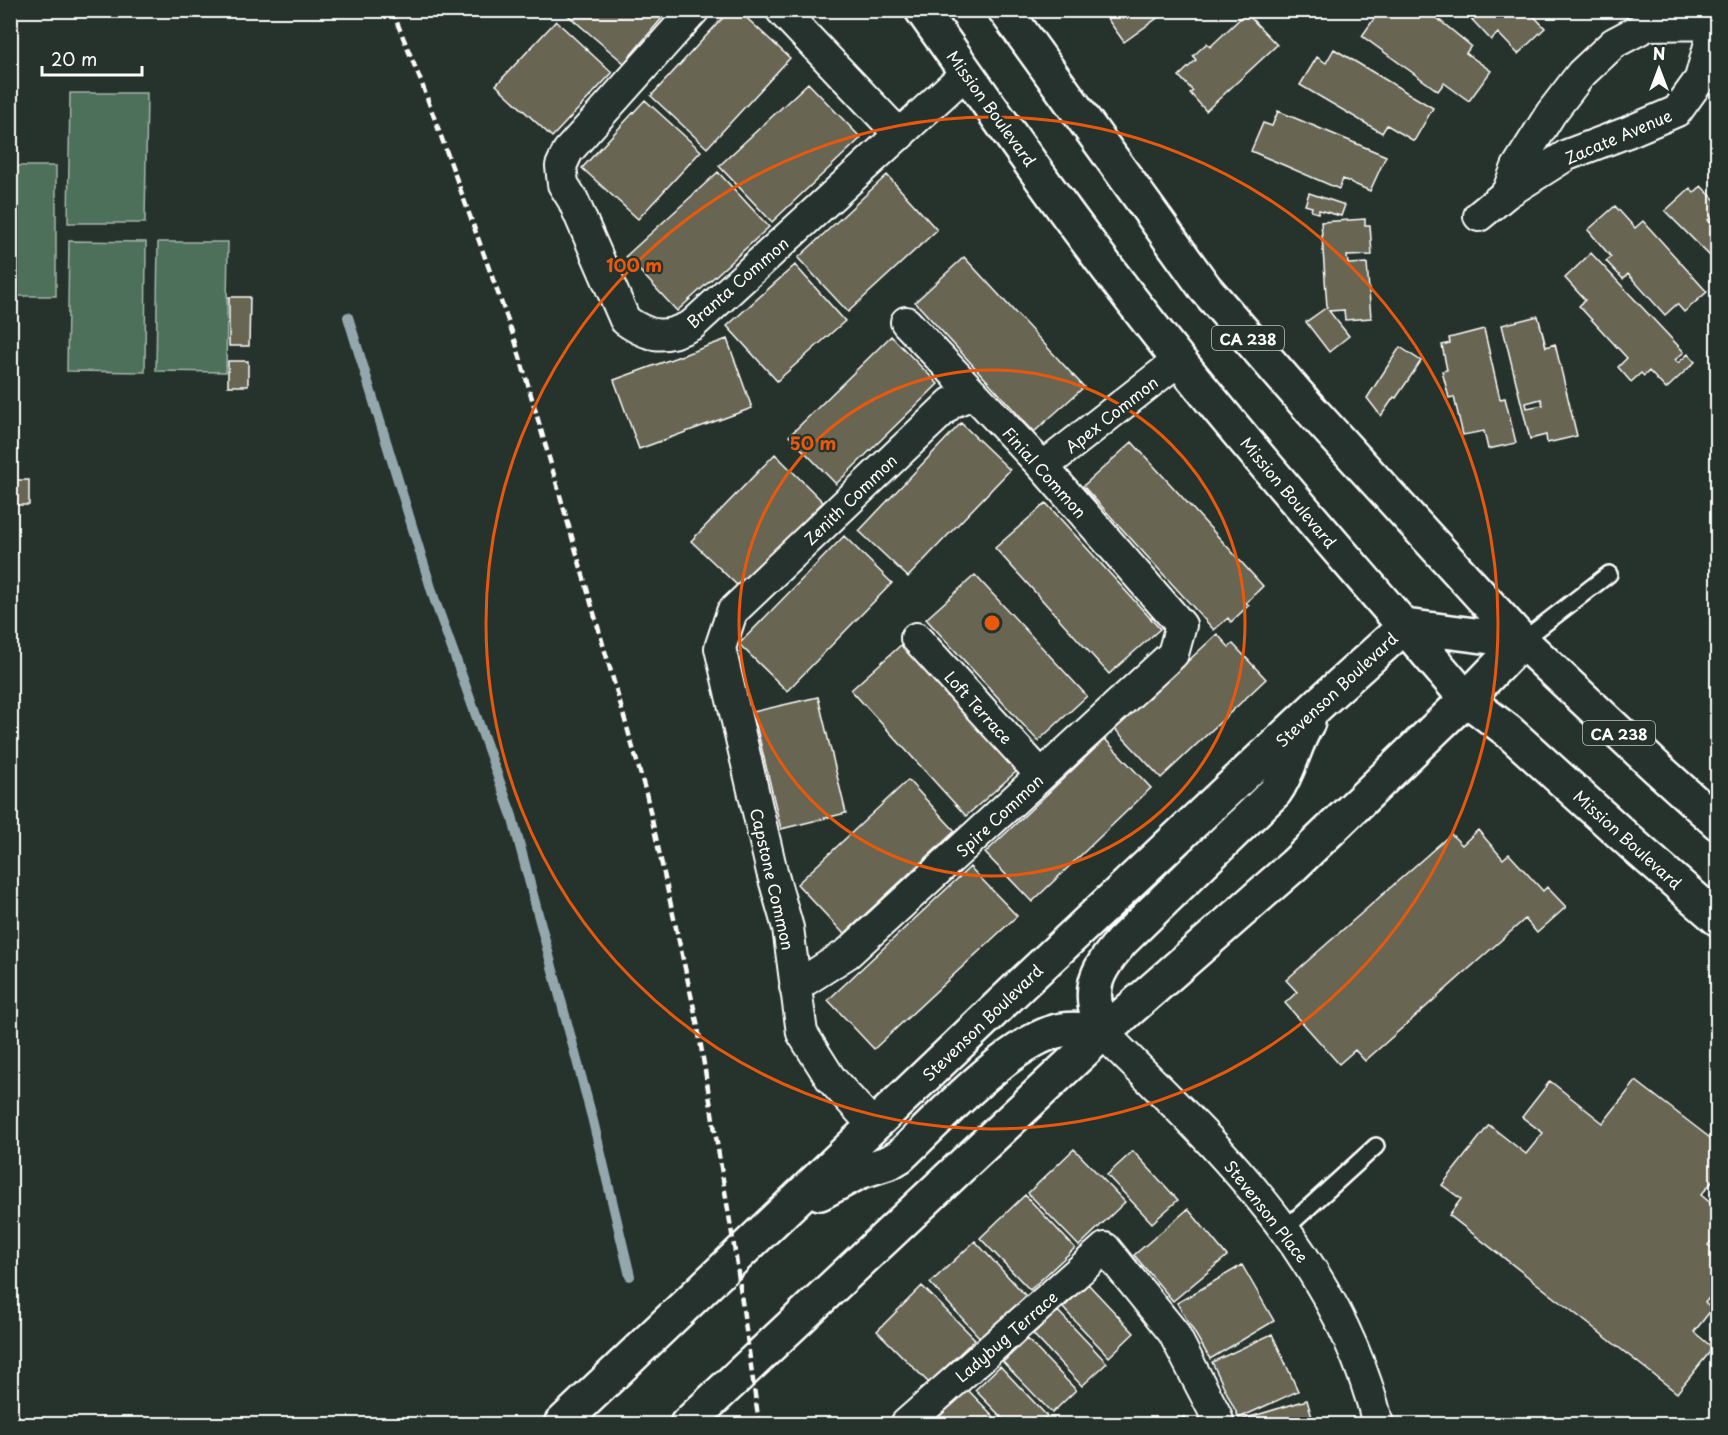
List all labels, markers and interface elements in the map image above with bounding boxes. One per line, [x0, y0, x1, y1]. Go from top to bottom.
scale bar [42, 39, 142, 77]
north arrow [1629, 39, 1689, 99]
text: N [1653, 41, 1665, 65]
text: 20 m [51, 45, 97, 72]
street label: Mission Boulevard [942, 45, 1042, 171]
street label: Zacate Avenue [1561, 103, 1675, 169]
street label: Branta Common [681, 231, 793, 333]
text: 100 m [606, 251, 662, 278]
road number: CA 238 [1212, 326, 1284, 350]
street label: Apex Common [1059, 370, 1163, 458]
street label: Finial Common [997, 421, 1093, 523]
text: 50 m [790, 429, 836, 456]
street label: Mission Boulevard [1235, 431, 1343, 553]
street label: Zenith Common [798, 448, 902, 550]
centre of rings [982, 613, 1002, 633]
street label: Stevenson Boulevard [1270, 626, 1402, 752]
street label: Loft Terrace [940, 665, 1018, 749]
road number: CA 238 [1583, 721, 1655, 745]
street label: Spire Common [950, 768, 1048, 862]
street label: Mission Boulevard [1569, 784, 1688, 894]
street label: Capstone Common [745, 806, 801, 952]
street label: Stevenson Boulevard [917, 958, 1048, 1086]
street label: Stevenson Place [1219, 1155, 1315, 1267]
street label: Ladybug Terrace [949, 1285, 1063, 1387]

